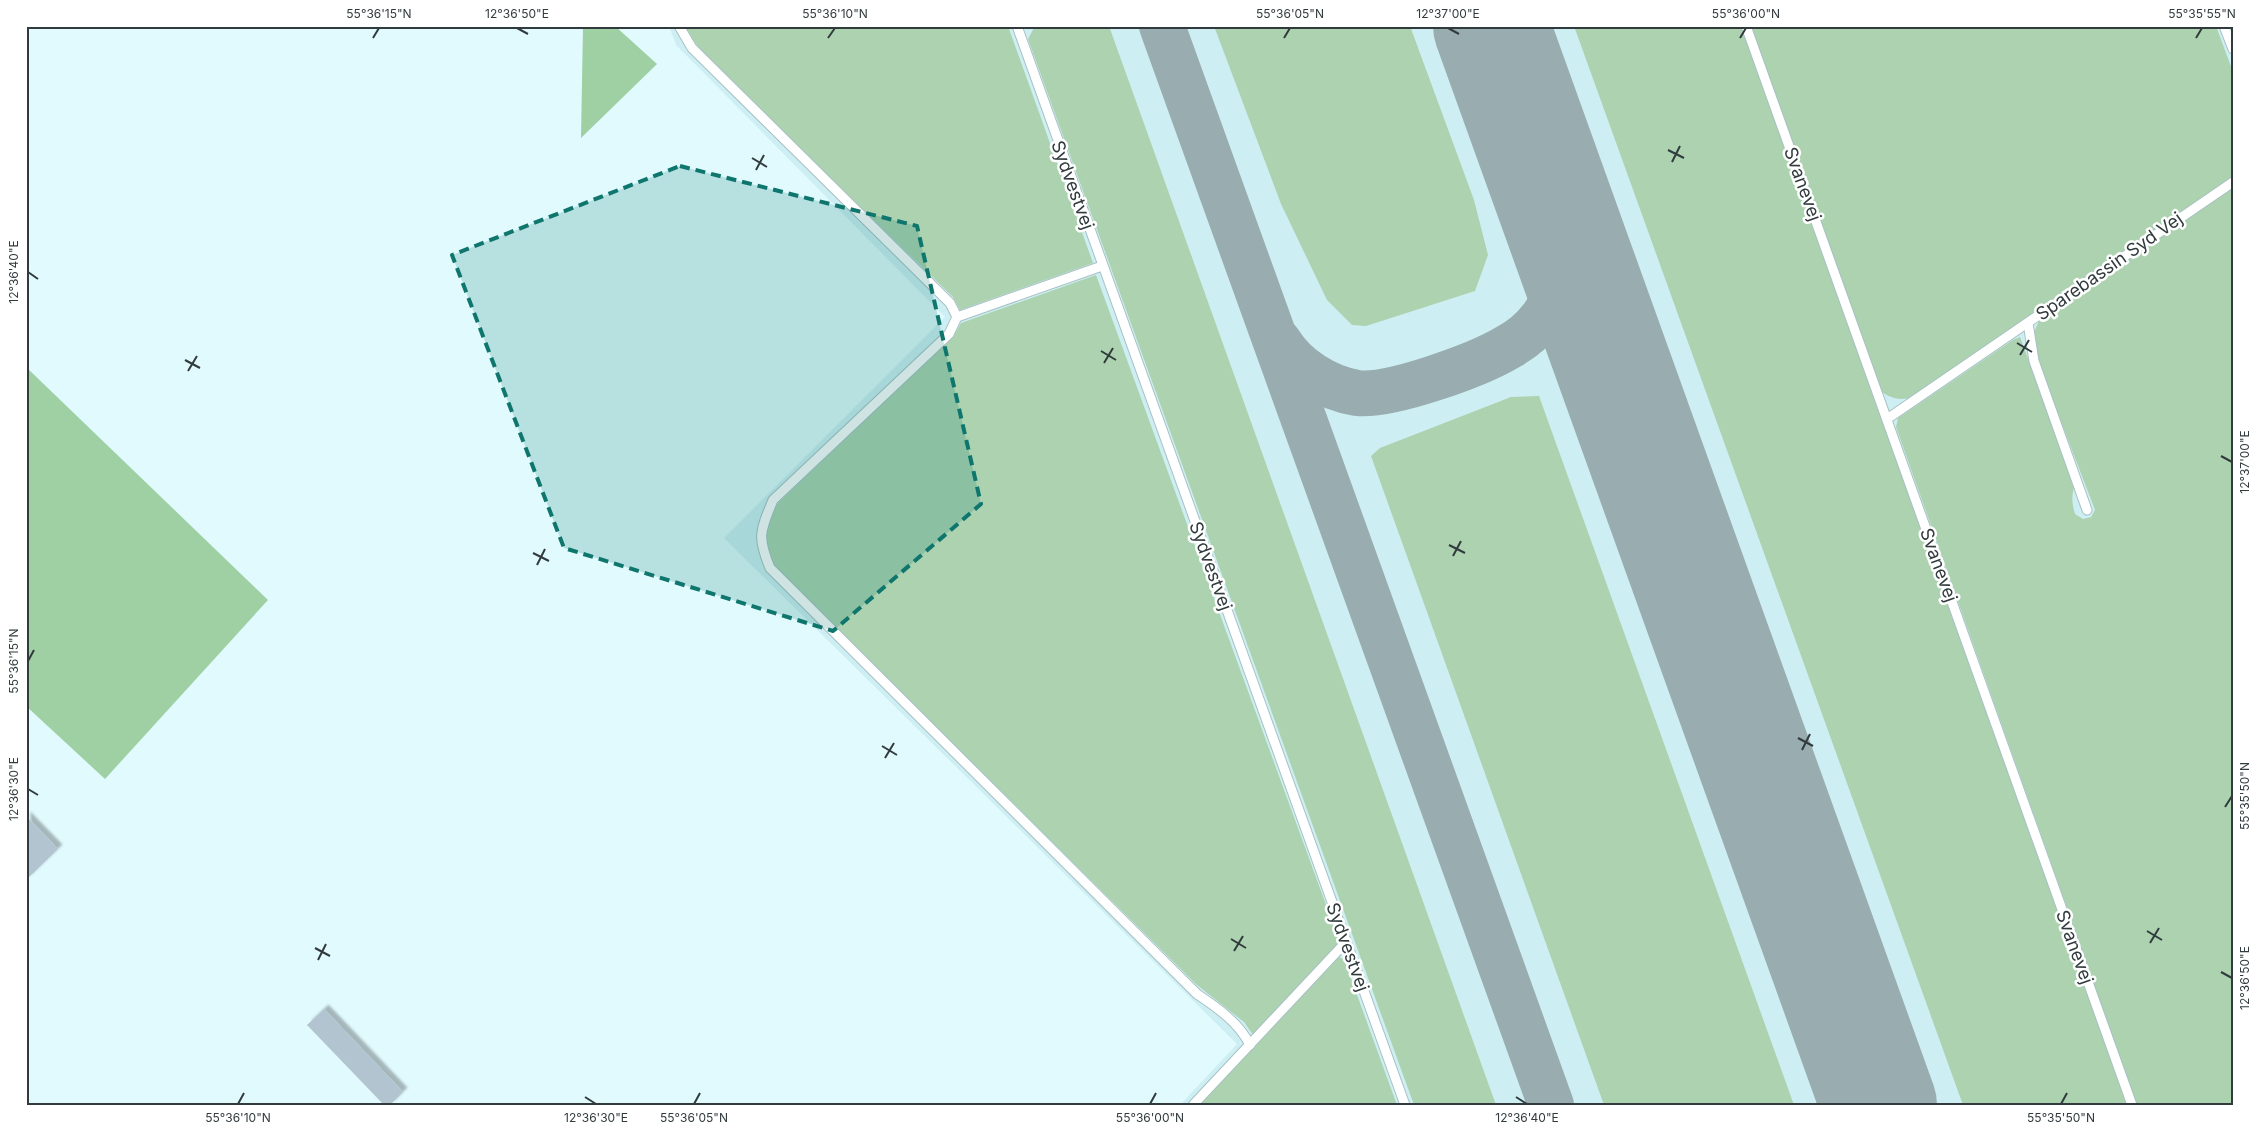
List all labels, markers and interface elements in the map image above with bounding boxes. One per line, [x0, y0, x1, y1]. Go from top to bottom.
text: 55°36'15"N [346, 6, 412, 21]
text: 12°36'50"E [485, 6, 549, 21]
text: 55°36'10"N [802, 6, 868, 21]
text: 55°36'05"N [1256, 6, 1324, 21]
text: 12°37'00"E [1416, 6, 1480, 21]
text: 55°36'00"N [1712, 6, 1780, 21]
text: 55°35'55"N [2168, 6, 2236, 21]
street label: Sydvestvej [1047, 138, 1099, 232]
street label: Svanevej [1780, 144, 1826, 224]
street label: Sparebassin Syd Vej [2032, 208, 2186, 324]
text: 12°36'40"E [6, 240, 21, 304]
text: 12°37'00"E [2237, 430, 2252, 494]
street label: Sydvestvej [1185, 519, 1237, 613]
street label: Svanevej [1916, 525, 1962, 605]
text: 55°36'15"N [6, 628, 21, 694]
text: 12°36'30"E [6, 757, 21, 821]
text: 55°35'50"N [2237, 762, 2252, 830]
street label: Sydvestvej [1322, 900, 1374, 994]
street label: Svanevej [2052, 907, 2098, 987]
text: 12°36'50"E [2237, 946, 2252, 1010]
text: 55°36'10"N [205, 1110, 271, 1125]
text: 12°36'30"E [564, 1110, 628, 1125]
text: 55°36'05"N [660, 1110, 728, 1125]
text: 55°36'00"N [1116, 1110, 1184, 1125]
text: 12°36'40"E [1495, 1110, 1559, 1125]
text: 55°35'50"N [2027, 1110, 2095, 1125]

